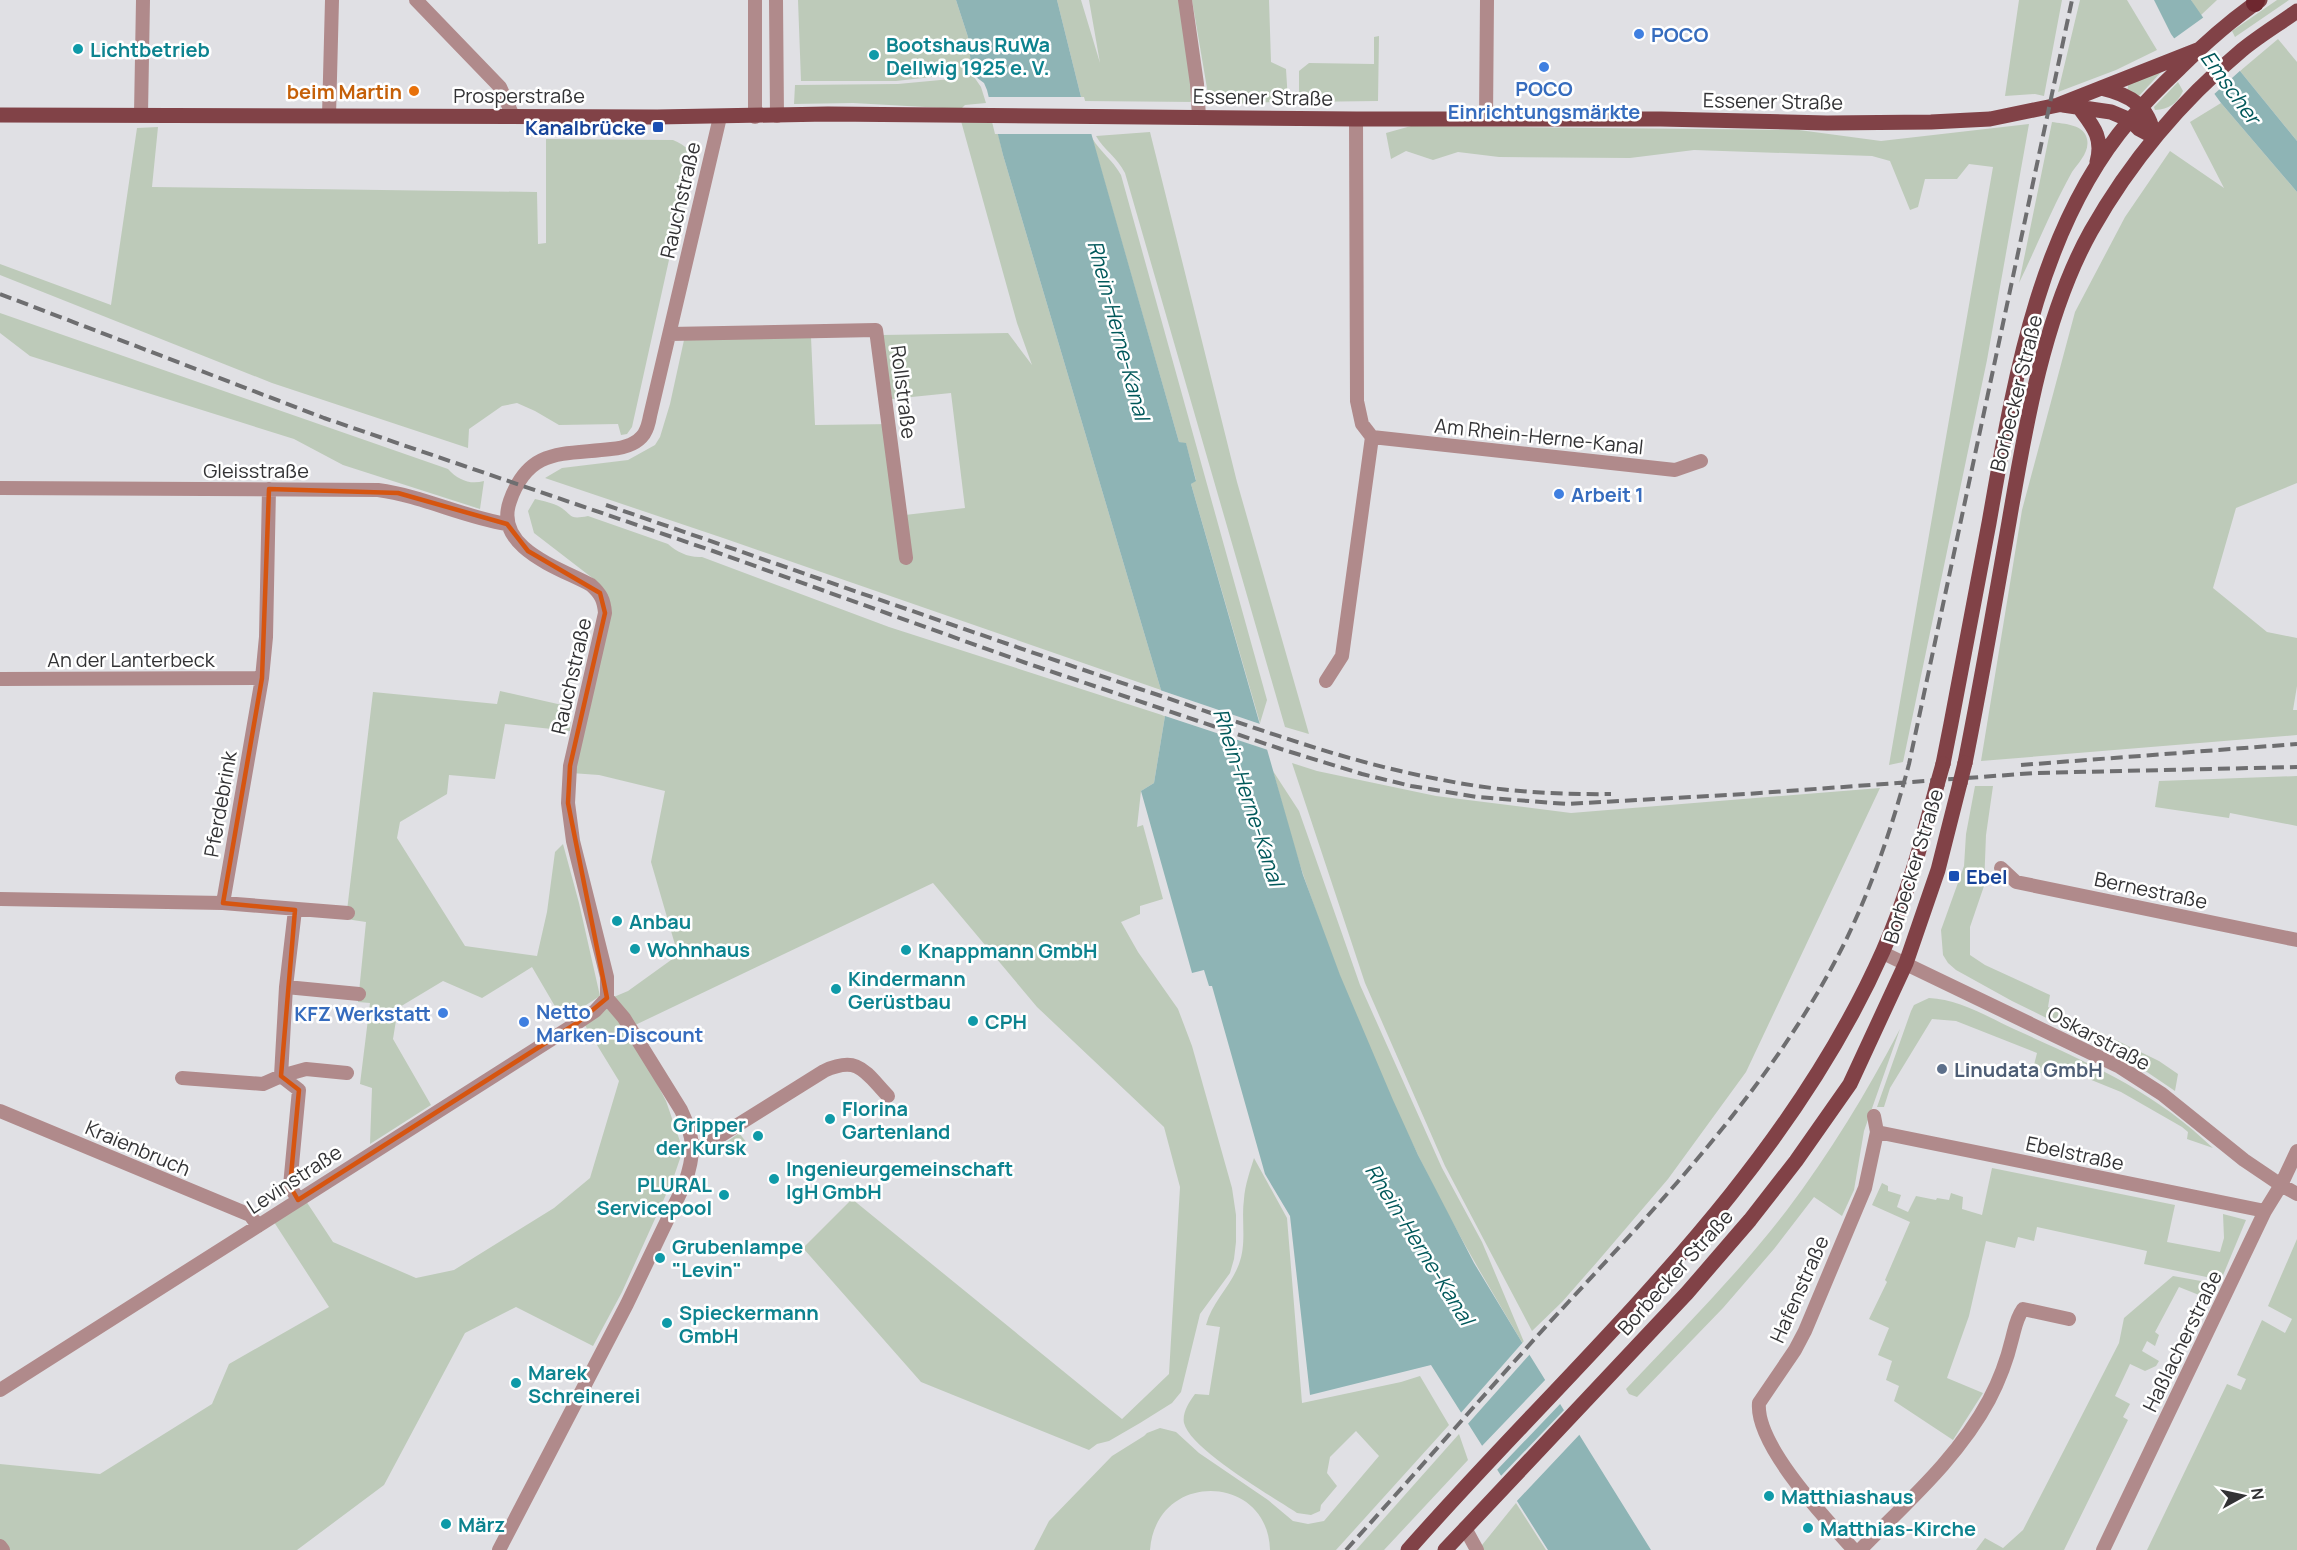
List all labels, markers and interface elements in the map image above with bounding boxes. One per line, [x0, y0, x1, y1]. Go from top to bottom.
place label: POCO [1651, 21, 1709, 48]
marker: POCO [1632, 27, 1646, 41]
place label: Bootshaus RuWa Dellwig 1925 e. V. [886, 31, 1050, 81]
place label: Lichtbetrieb [90, 36, 210, 63]
marker: Lichtbetrieb [71, 42, 85, 56]
water label: Emscher [2195, 44, 2269, 131]
marker: Bootshaus RuWa Dellwig 1925 e. V. [867, 48, 881, 62]
marker: POCO Einrichtungsmärkte [1537, 60, 1551, 74]
place label: POCO Einrichtungsmärkte [1448, 75, 1640, 125]
place label: beim Martin [287, 78, 402, 105]
street label: Prosperstraße [453, 82, 585, 109]
street label: Essener Straße [1193, 82, 1333, 112]
marker: beim Martin [407, 84, 421, 98]
street label: Essener Straße [1703, 86, 1843, 116]
place label: Kanalbrücke [525, 114, 646, 141]
marker: Kanalbrücke [651, 120, 665, 134]
street label: Rauchstraße [654, 139, 706, 261]
water label: Rhein-Herne-Kanal [1082, 237, 1157, 426]
street label: Borbecker Straße [1983, 312, 2049, 474]
street label: Rollstraße [885, 344, 923, 440]
street label: Am Rhein-Herne-Kanal [1433, 412, 1645, 460]
street label: Gleisstraße [203, 457, 309, 484]
place label: Arbeit 1 [1571, 481, 1644, 508]
marker: Arbeit 1 [1552, 487, 1566, 501]
street label: Rauchstraße [545, 615, 597, 737]
street label: An der Lanterbeck [47, 646, 216, 673]
water label: Rhein-Herne-Kanal [1207, 705, 1292, 892]
street label: Pferdebrink [197, 748, 243, 859]
street label: Borbecker Straße [1877, 785, 1949, 947]
place label: Ebel [1966, 863, 2008, 890]
street label: Bernestraße [2092, 865, 2210, 915]
marker: Ebel [1947, 869, 1961, 883]
place label: Anbau [629, 908, 691, 935]
marker: Anbau [610, 914, 624, 928]
place label: Wohnhaus [647, 936, 750, 963]
place label: Knappmann GmbH [918, 937, 1098, 964]
marker: Wohnhaus [628, 942, 642, 956]
marker: Knappmann GmbH [899, 943, 913, 957]
place label: Kindermann Gerüstbau [848, 965, 966, 1015]
marker: Kindermann Gerüstbau [829, 982, 843, 996]
place label: Netto Marken-Discount [536, 998, 704, 1048]
place label: KFZ Werkstatt [294, 1000, 431, 1027]
street label: Oskarstraße [2043, 1000, 2155, 1076]
marker: KFZ Werkstatt [436, 1006, 450, 1020]
place label: CPH [985, 1008, 1027, 1035]
marker: CPH [966, 1014, 980, 1028]
marker: Netto Marken-Discount [517, 1015, 531, 1029]
place label: Linudata GmbH [1954, 1056, 2103, 1083]
marker: Linudata GmbH [1935, 1062, 1949, 1076]
place label: Florina Gartenland [842, 1095, 950, 1145]
place label: Gripper der Kursk [656, 1111, 747, 1161]
marker: Florina Gartenland [823, 1112, 837, 1126]
street label: Kraienbruch [81, 1114, 195, 1182]
marker: Gripper der Kursk [751, 1129, 765, 1143]
street label: Ebelstraße [2023, 1129, 2127, 1177]
street label: Levinstraße [241, 1138, 347, 1220]
place label: Ingenieurgemeinschaft IgH GmbH [786, 1155, 1013, 1205]
water label: Rhein-Herne-Kanal [1359, 1158, 1483, 1333]
place label: PLURAL Servicepool [597, 1171, 712, 1221]
marker: Ingenieurgemeinschaft IgH GmbH [767, 1172, 781, 1186]
marker: PLURAL Servicepool [717, 1188, 731, 1202]
street label: Borbecker Straße [1611, 1203, 1739, 1341]
street label: Hafenstraße [1763, 1231, 1835, 1347]
place label: Grubenlampe "Levin" [672, 1233, 803, 1283]
marker: Grubenlampe "Levin" [653, 1251, 667, 1265]
street label: Haßlacherstraße [2136, 1266, 2228, 1416]
place label: Spieckermann GmbH [679, 1299, 819, 1349]
marker: Spieckermann GmbH [660, 1316, 674, 1330]
place label: Marek Schreinerei [528, 1359, 640, 1409]
marker: Marek Schreinerei [509, 1376, 523, 1390]
north arrow [2213, 1466, 2273, 1526]
place label: Matthiashaus [1781, 1483, 1914, 1510]
text: N [2246, 1487, 2270, 1501]
marker: Matthiashaus [1762, 1489, 1776, 1503]
place label: März [458, 1511, 505, 1538]
place label: Matthias-Kirche [1820, 1515, 1976, 1542]
marker: März [439, 1517, 453, 1531]
marker: Matthias-Kirche [1801, 1521, 1815, 1535]

